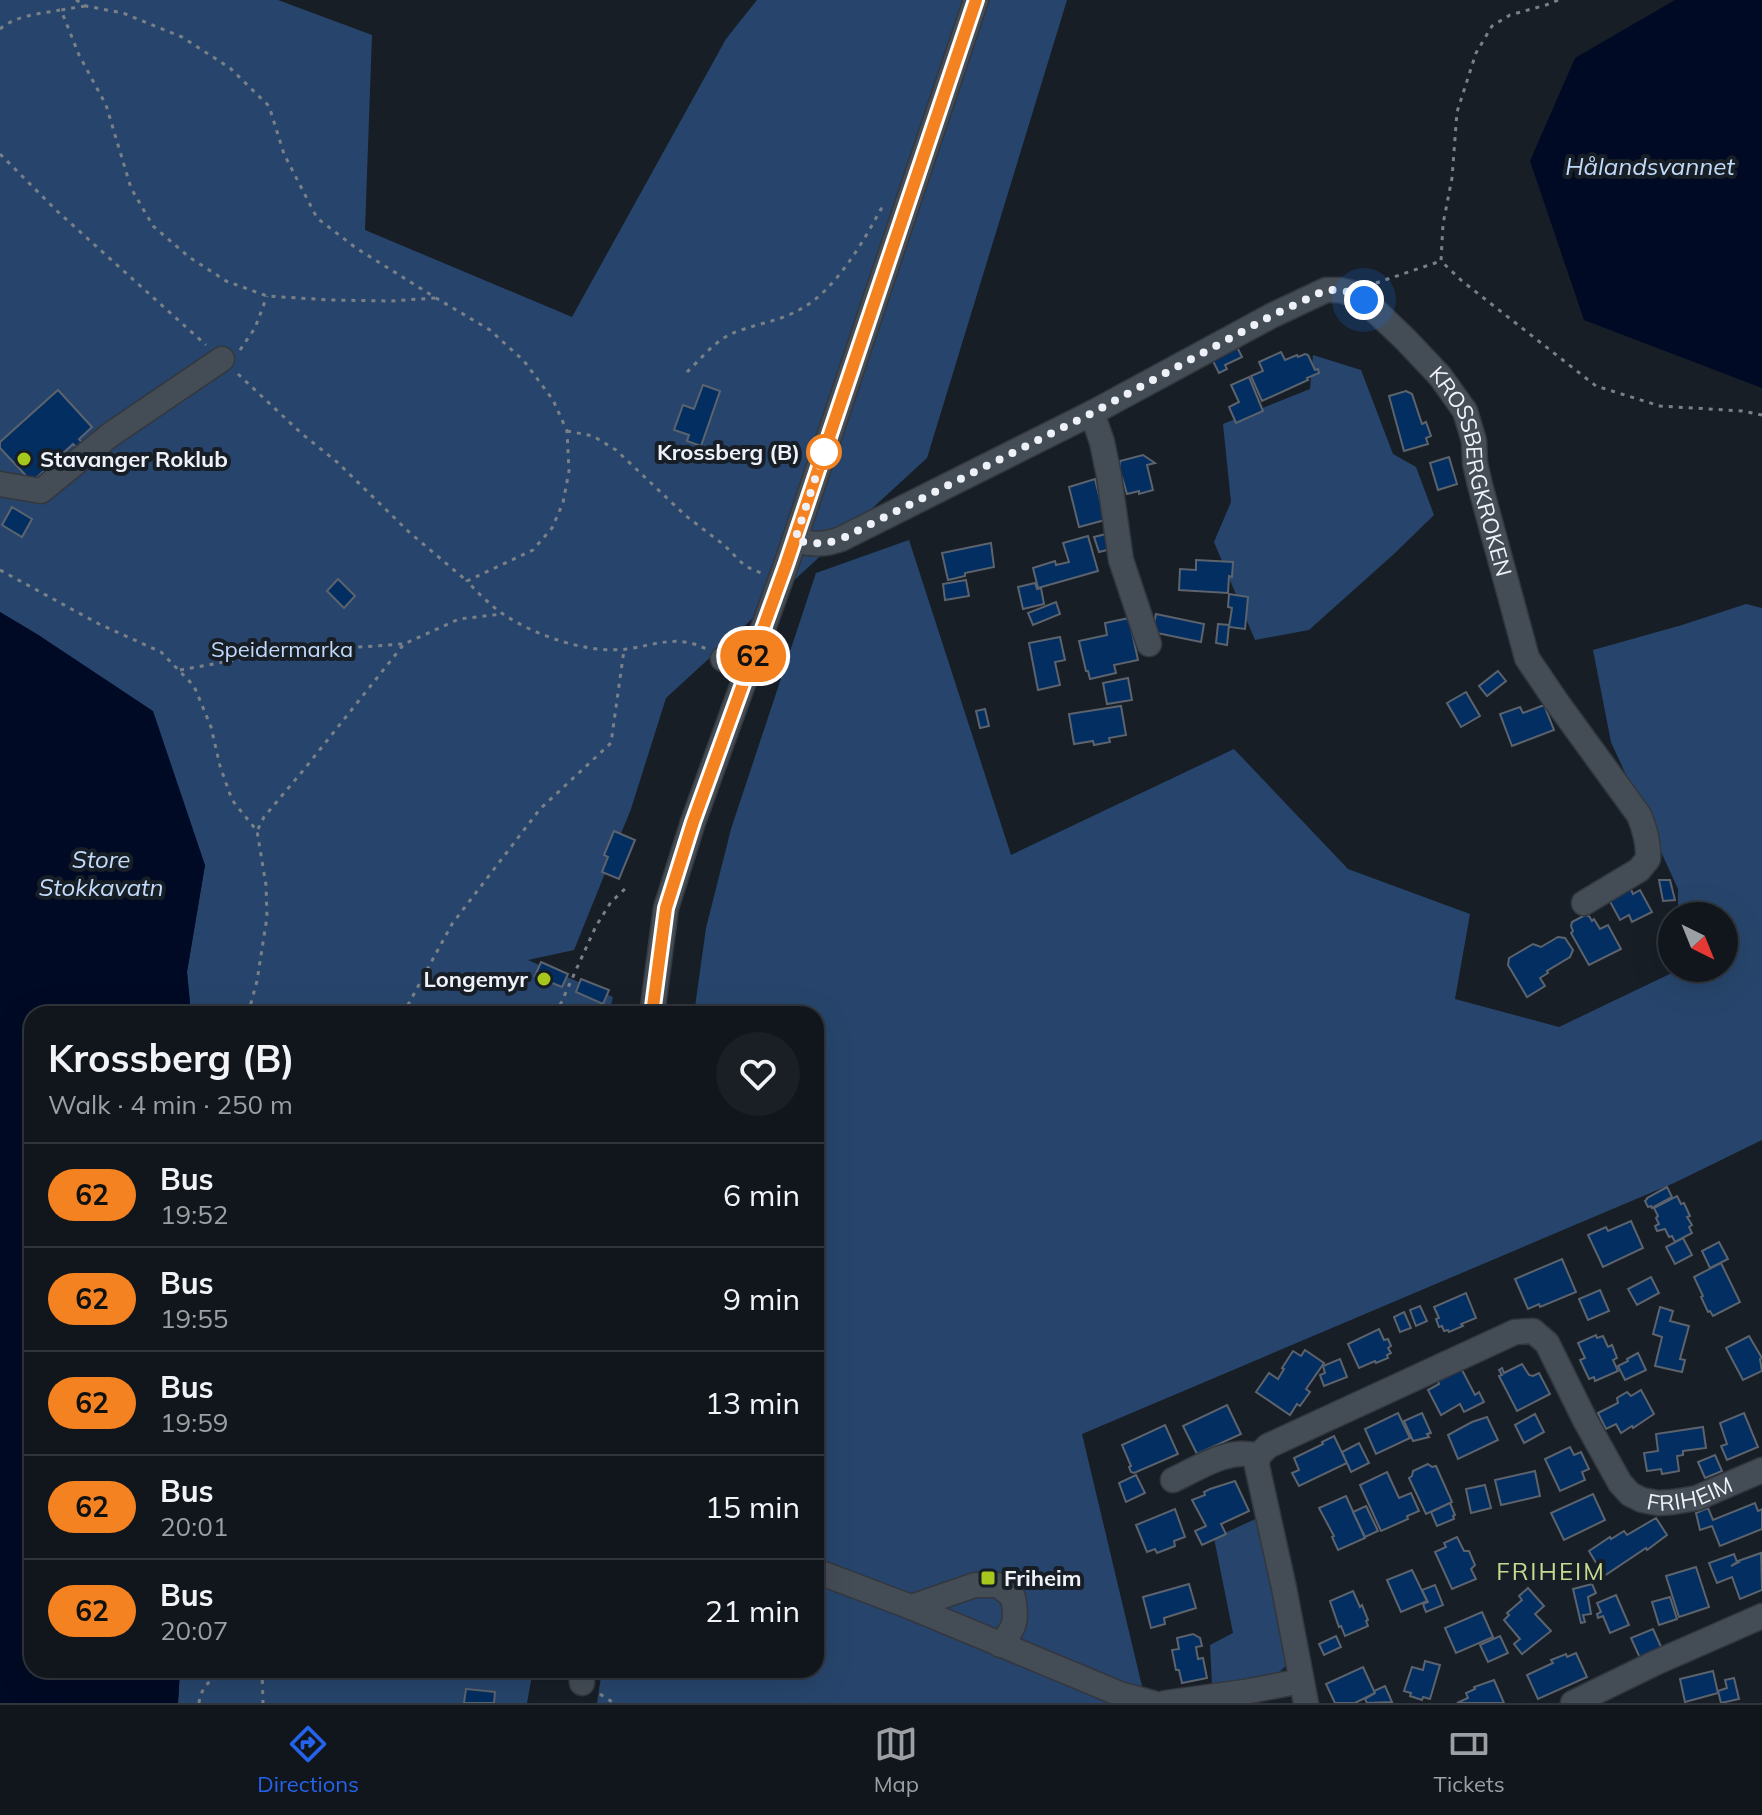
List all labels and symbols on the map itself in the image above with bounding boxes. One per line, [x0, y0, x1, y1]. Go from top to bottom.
water label: Hålandsvannet [1565, 151, 1735, 181]
your location [1344, 280, 1384, 320]
street label: KROSSBERGKROKEN [1424, 360, 1518, 580]
marker: Krossberg (B) [807, 435, 841, 469]
place label: Krossberg (B) [657, 438, 800, 466]
place label: Stavanger Roklub [40, 445, 228, 473]
marker: Stavanger Roklub [15, 450, 33, 468]
line badge: 62 [717, 630, 789, 682]
park label: Speidermarka [211, 635, 353, 663]
water label: Store Stokkavatn [38, 844, 164, 902]
north arrow [1658, 902, 1738, 982]
place label: Longemyr [423, 965, 528, 993]
marker: Longemyr [535, 970, 553, 988]
street label: FRIHEIM [1645, 1470, 1737, 1517]
district label: FRIHEIM [1496, 1556, 1606, 1586]
place label: Friheim [1004, 1564, 1082, 1592]
marker: Friheim [979, 1569, 997, 1587]

